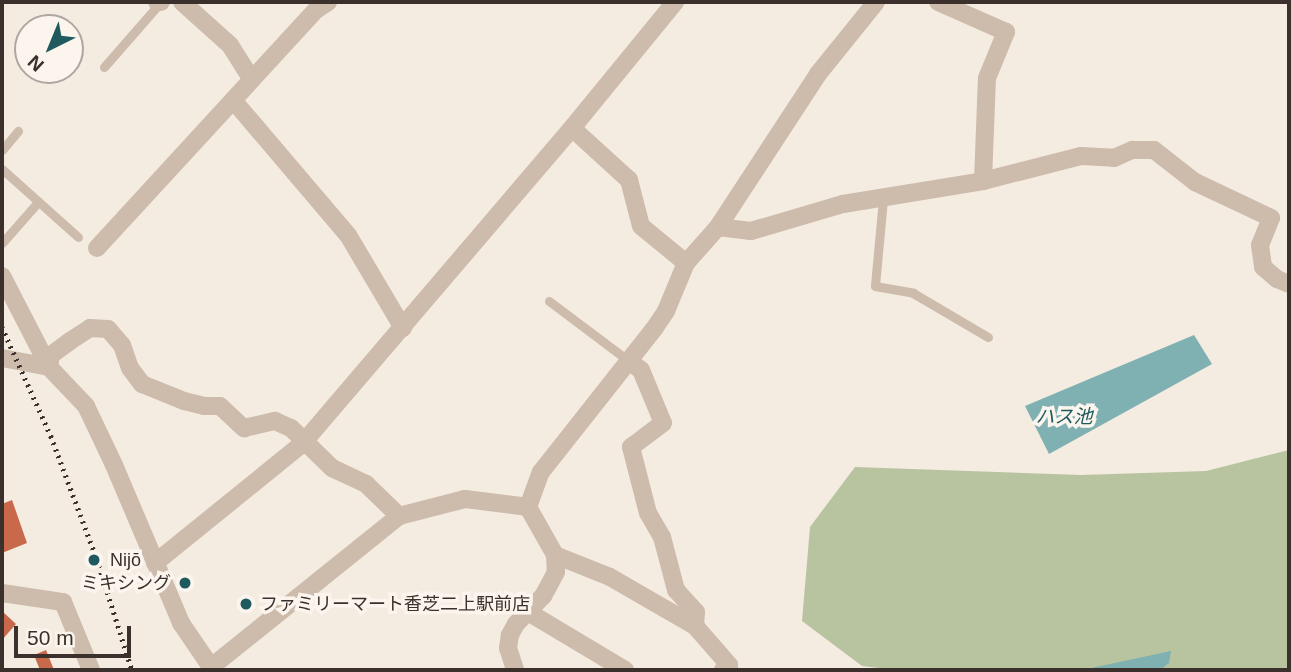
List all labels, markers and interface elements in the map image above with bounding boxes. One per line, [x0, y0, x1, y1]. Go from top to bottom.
north arrow [14, 14, 84, 84]
text: N [24, 51, 48, 76]
water label: ハス池 [1036, 406, 1092, 428]
place label: Nijō [110, 549, 141, 571]
marker: Nijō [84, 550, 104, 570]
place label: ミキシング [81, 572, 171, 594]
marker: ミキシング [177, 575, 193, 591]
place label: ファミリーマート香芝二上駅前店 [260, 593, 530, 615]
marker: ファミリーマート香芝二上駅前店 [238, 596, 254, 612]
scale bar [18, 612, 135, 656]
text: 50 m [27, 626, 74, 649]

